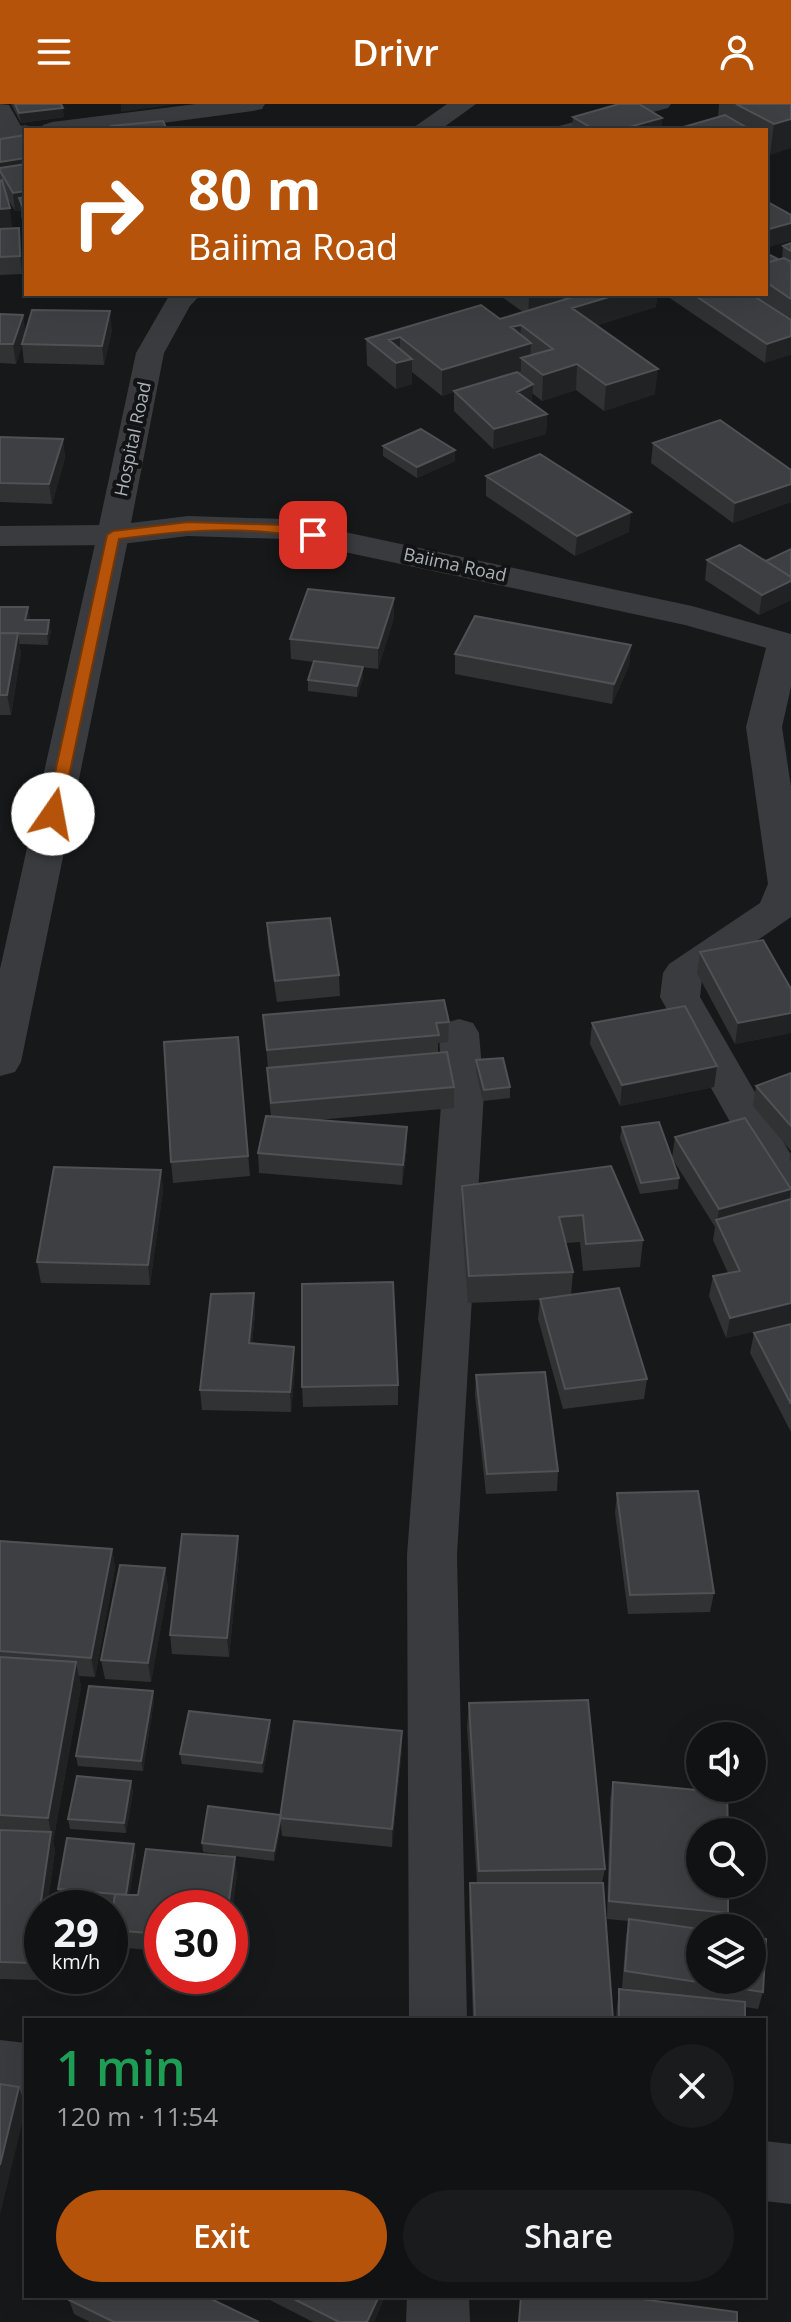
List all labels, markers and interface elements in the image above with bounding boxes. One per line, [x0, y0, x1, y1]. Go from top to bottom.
text: Drivr [352, 28, 439, 77]
icon: menu [32, 30, 76, 74]
icon: person [715, 30, 759, 74]
text: 80 m [188, 150, 322, 226]
icon: right [56, 160, 160, 264]
text: Baiima Road [188, 222, 398, 271]
street label: Hospital Road [108, 379, 156, 498]
pin [279, 501, 347, 569]
icon: arrive [291, 513, 335, 557]
street label: Baiima Road [401, 541, 509, 587]
position arrow [11, 772, 95, 856]
map controls [686, 1722, 766, 1994]
button: sound [686, 1722, 766, 1802]
button: search [686, 1818, 766, 1898]
speed limit sign: 30 [144, 1890, 248, 1994]
text: 29 [53, 1904, 99, 1959]
button: layers [686, 1914, 766, 1994]
text: km/h [52, 1948, 100, 1975]
text: 1 min [56, 2035, 186, 2100]
button: close [650, 2044, 734, 2128]
text: 120 m · 11:54 [56, 2098, 218, 2134]
button: Exit [56, 2190, 387, 2282]
button: Share [403, 2190, 734, 2282]

